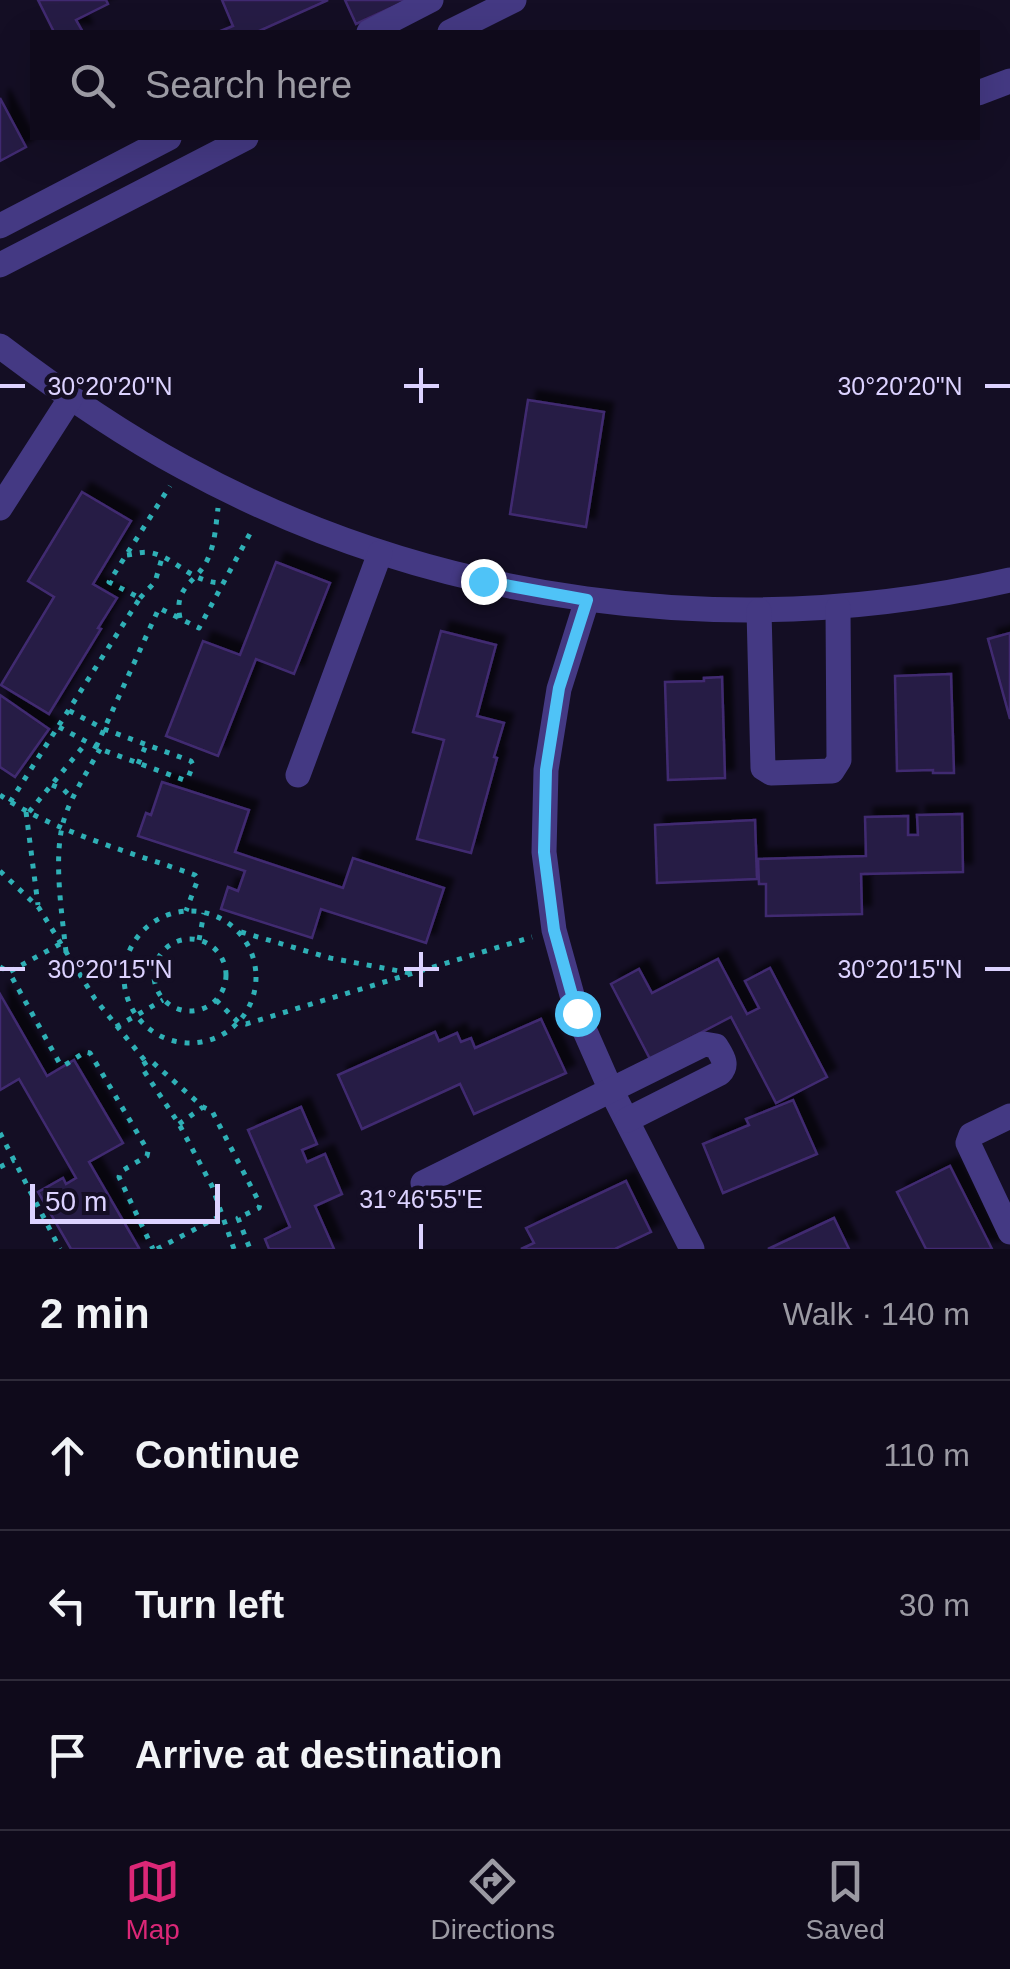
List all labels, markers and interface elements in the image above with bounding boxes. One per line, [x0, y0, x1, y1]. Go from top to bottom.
search box [30, 30, 980, 140]
icon: search [65, 58, 120, 113]
text: Search here [145, 64, 352, 106]
text: 30°20'20"N [47, 372, 173, 400]
text: 30°20'20"N [837, 372, 963, 400]
route end [461, 559, 507, 605]
text: 30°20'15"N [47, 955, 173, 983]
text: 30°20'15"N [837, 955, 963, 983]
route start [555, 991, 601, 1037]
scale bar [30, 1179, 220, 1224]
text: 31°46'55"E [359, 1185, 483, 1213]
text: 50 m [45, 1186, 107, 1217]
text: 2 min [40, 1290, 150, 1337]
text: Walk · 140 m [783, 1296, 970, 1332]
icon: ahead [40, 1428, 95, 1483]
text: Continue [135, 1434, 300, 1476]
text: 110 m [883, 1437, 970, 1473]
icon: left [40, 1578, 95, 1633]
text: Turn left [135, 1584, 284, 1626]
text: 30 m [899, 1587, 970, 1623]
icon: arrive [40, 1728, 95, 1783]
text: Arrive at destination [135, 1734, 502, 1776]
tab: Map [125, 1854, 180, 1946]
tab: Directions [431, 1854, 555, 1946]
tab: Saved [805, 1854, 885, 1946]

